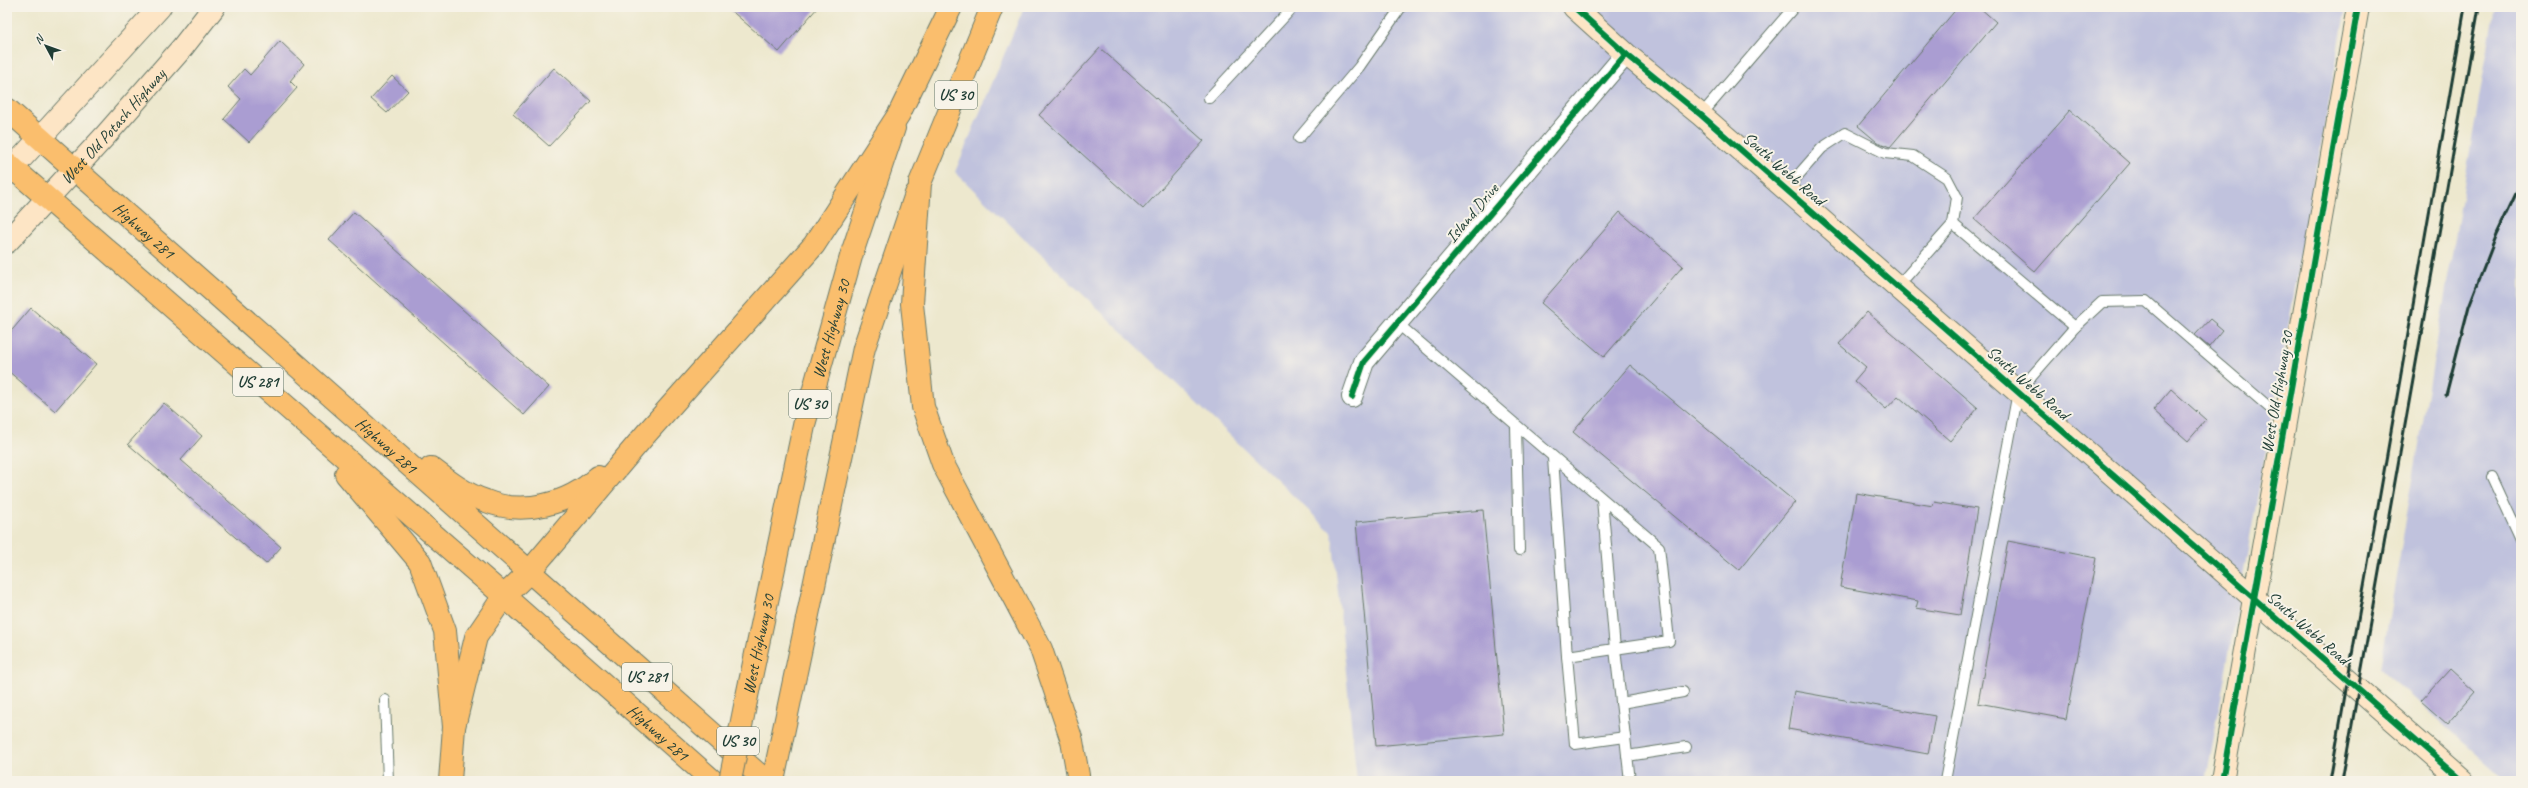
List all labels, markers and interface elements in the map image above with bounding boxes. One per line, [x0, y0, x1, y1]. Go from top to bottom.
north arrow [26, 26, 66, 66]
text: N [31, 31, 47, 47]
street label: West Old Potash Highway [56, 63, 171, 188]
road number: US 30 [935, 81, 977, 109]
street label: South Webb Road [1739, 128, 1832, 213]
street label: Island Drive [1441, 178, 1504, 247]
street label: Highway 281 [109, 198, 180, 264]
street label: West Highway 30 [807, 276, 855, 380]
street label: West Old Highway 30 [2256, 328, 2298, 454]
street label: South Webb Road [1983, 342, 2076, 427]
road number: US 281 [233, 368, 283, 396]
road number: US 30 [789, 390, 831, 418]
street label: Highway 281 [351, 412, 423, 479]
street label: South Webb Road [2263, 587, 2356, 672]
street label: West Highway 30 [737, 591, 779, 696]
road number: US 281 [622, 663, 672, 691]
street label: Highway 281 [623, 700, 694, 766]
road number: US 30 [717, 727, 759, 755]

